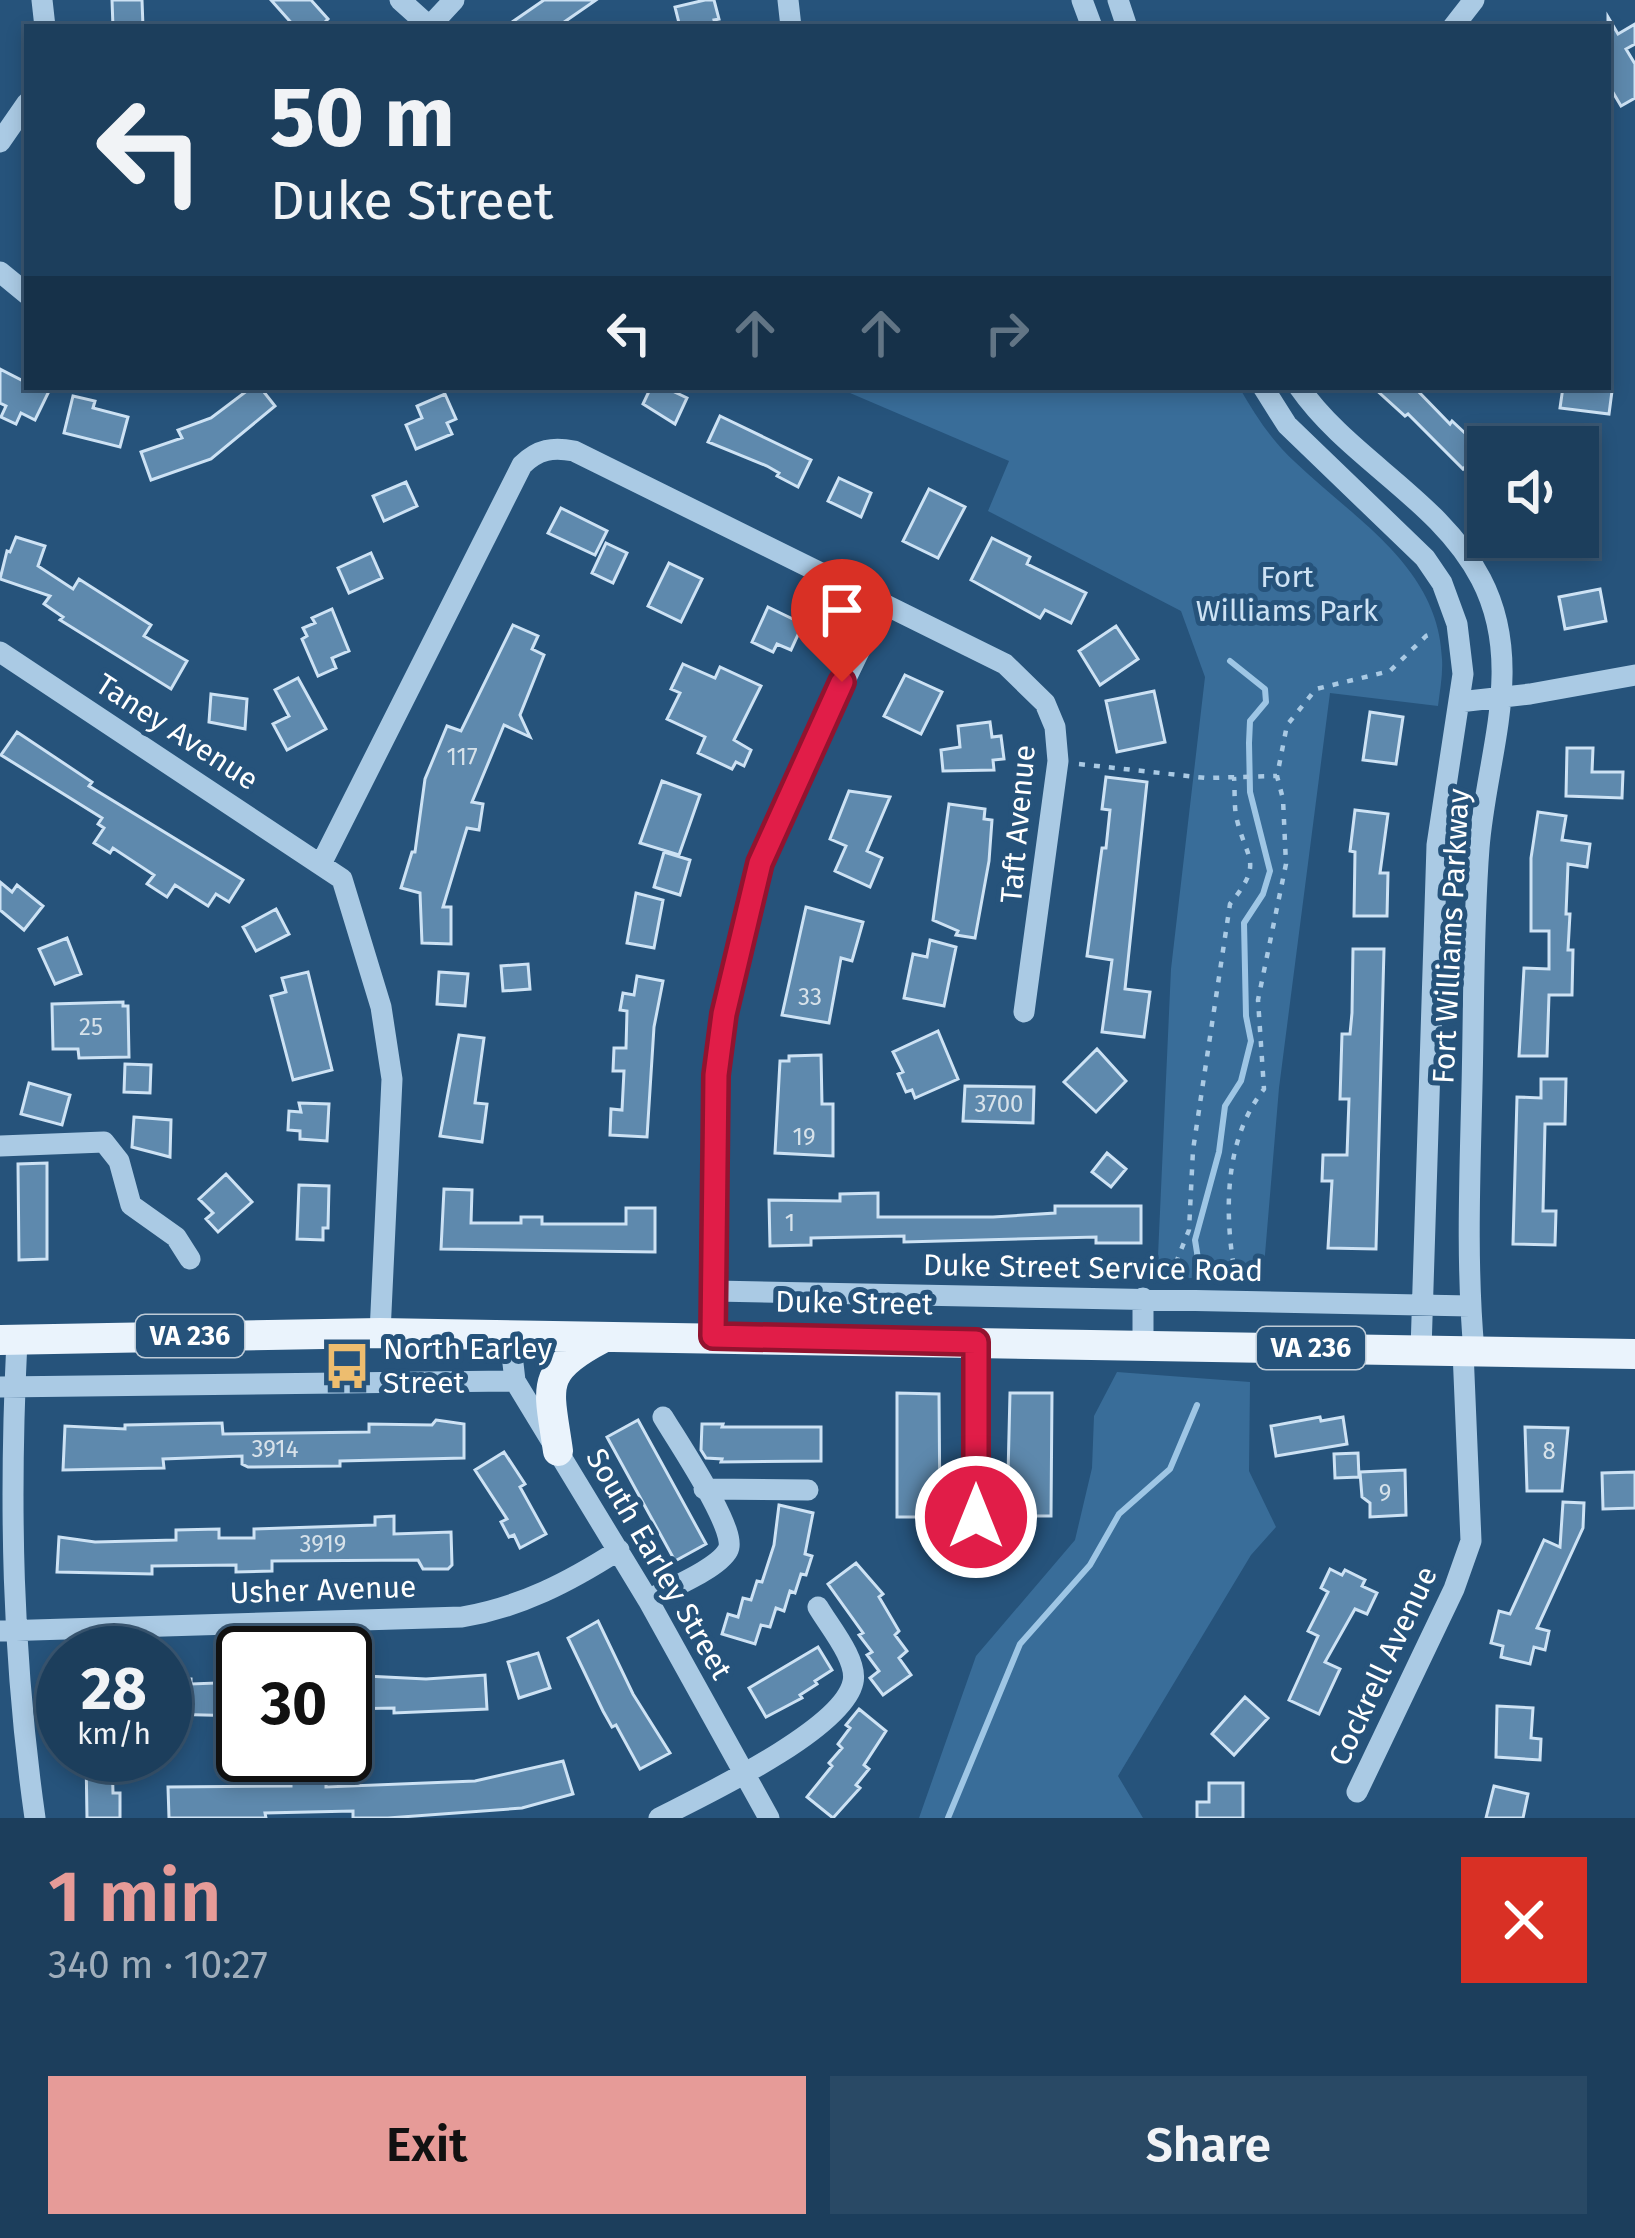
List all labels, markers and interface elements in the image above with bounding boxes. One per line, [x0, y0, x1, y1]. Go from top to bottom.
text: 50 m [270, 67, 455, 168]
icon: left [72, 72, 228, 228]
text: Duke Street [270, 169, 554, 233]
icon: left [596, 300, 662, 366]
icon: ahead [722, 300, 788, 366]
icon: ahead [848, 300, 914, 366]
icon: right [974, 300, 1040, 366]
map controls [1467, 426, 1599, 558]
button: sound [1467, 426, 1599, 558]
pin [791, 559, 893, 682]
park label: Fort Williams Park [1196, 559, 1379, 629]
icon: arrive [809, 577, 875, 643]
street label: Taney Avenue [89, 666, 265, 798]
house number: 117 [446, 743, 478, 771]
street label: Taft Avenue [993, 743, 1043, 905]
street label: Fort Williams Parkway [1425, 787, 1477, 1085]
house number: 33 [798, 983, 822, 1011]
house number: 25 [79, 1013, 103, 1041]
house number: 3700 [974, 1090, 1024, 1118]
house number: 19 [793, 1123, 816, 1151]
house number: 1 [785, 1209, 795, 1237]
street label: Duke Street Service Road [923, 1247, 1263, 1289]
street label: Duke Street [775, 1284, 933, 1322]
road number: VA 236 [136, 1315, 244, 1357]
road number: VA 236 [1257, 1327, 1365, 1369]
place label: North Earley Street [383, 1331, 552, 1401]
bus stop icon: North Earley Street [322, 1341, 372, 1391]
house number: 3914 [252, 1435, 299, 1463]
house number: 8 [1542, 1437, 1556, 1465]
street label: South Earley Street [578, 1442, 740, 1686]
position arrow [913, 1454, 1039, 1580]
house number: 9 [1379, 1479, 1391, 1507]
house number: 3919 [300, 1530, 346, 1558]
street label: Cockrell Avenue [1321, 1561, 1445, 1771]
street label: Usher Avenue [229, 1569, 417, 1611]
speed limit sign: 30 [216, 1626, 372, 1782]
text: 28 [81, 1653, 147, 1725]
text: km/h [77, 1716, 151, 1752]
text: 1 min [48, 1854, 221, 1940]
button: close [1461, 1857, 1587, 1983]
text: 340 m · 10:27 [48, 1942, 268, 1988]
button: Exit [48, 2076, 806, 2214]
button: Share [830, 2076, 1587, 2214]

